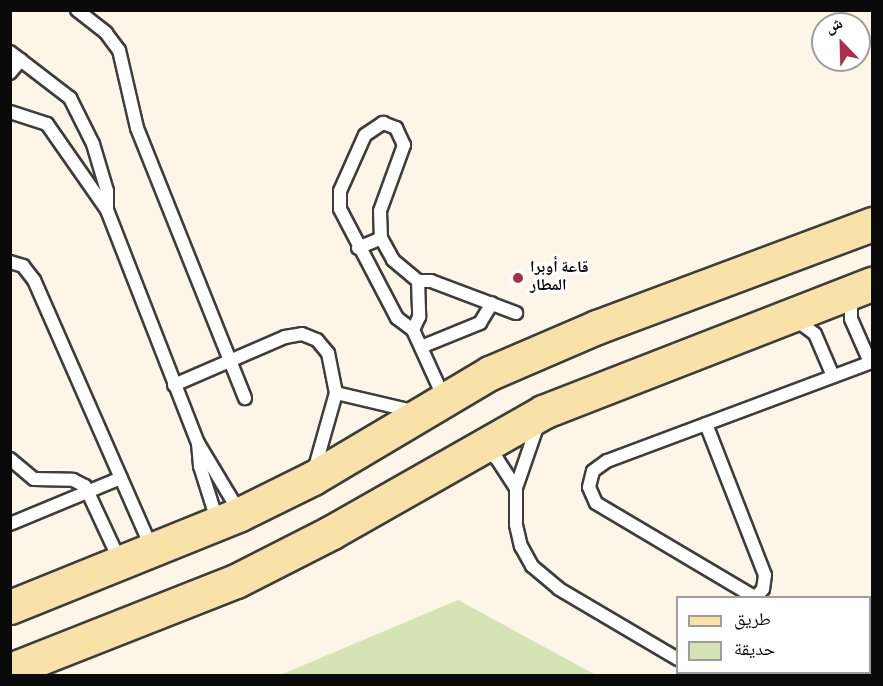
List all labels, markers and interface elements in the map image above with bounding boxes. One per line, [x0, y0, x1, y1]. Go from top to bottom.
text: ش [821, 11, 848, 43]
north arrow [811, 12, 871, 72]
place label: قاعة أوبرا المطار [530, 259, 588, 297]
marker: قاعة أوبرا المطار [511, 271, 525, 285]
legend [676, 596, 871, 674]
text: طريق [734, 606, 771, 636]
text: حديقة [734, 636, 775, 666]

